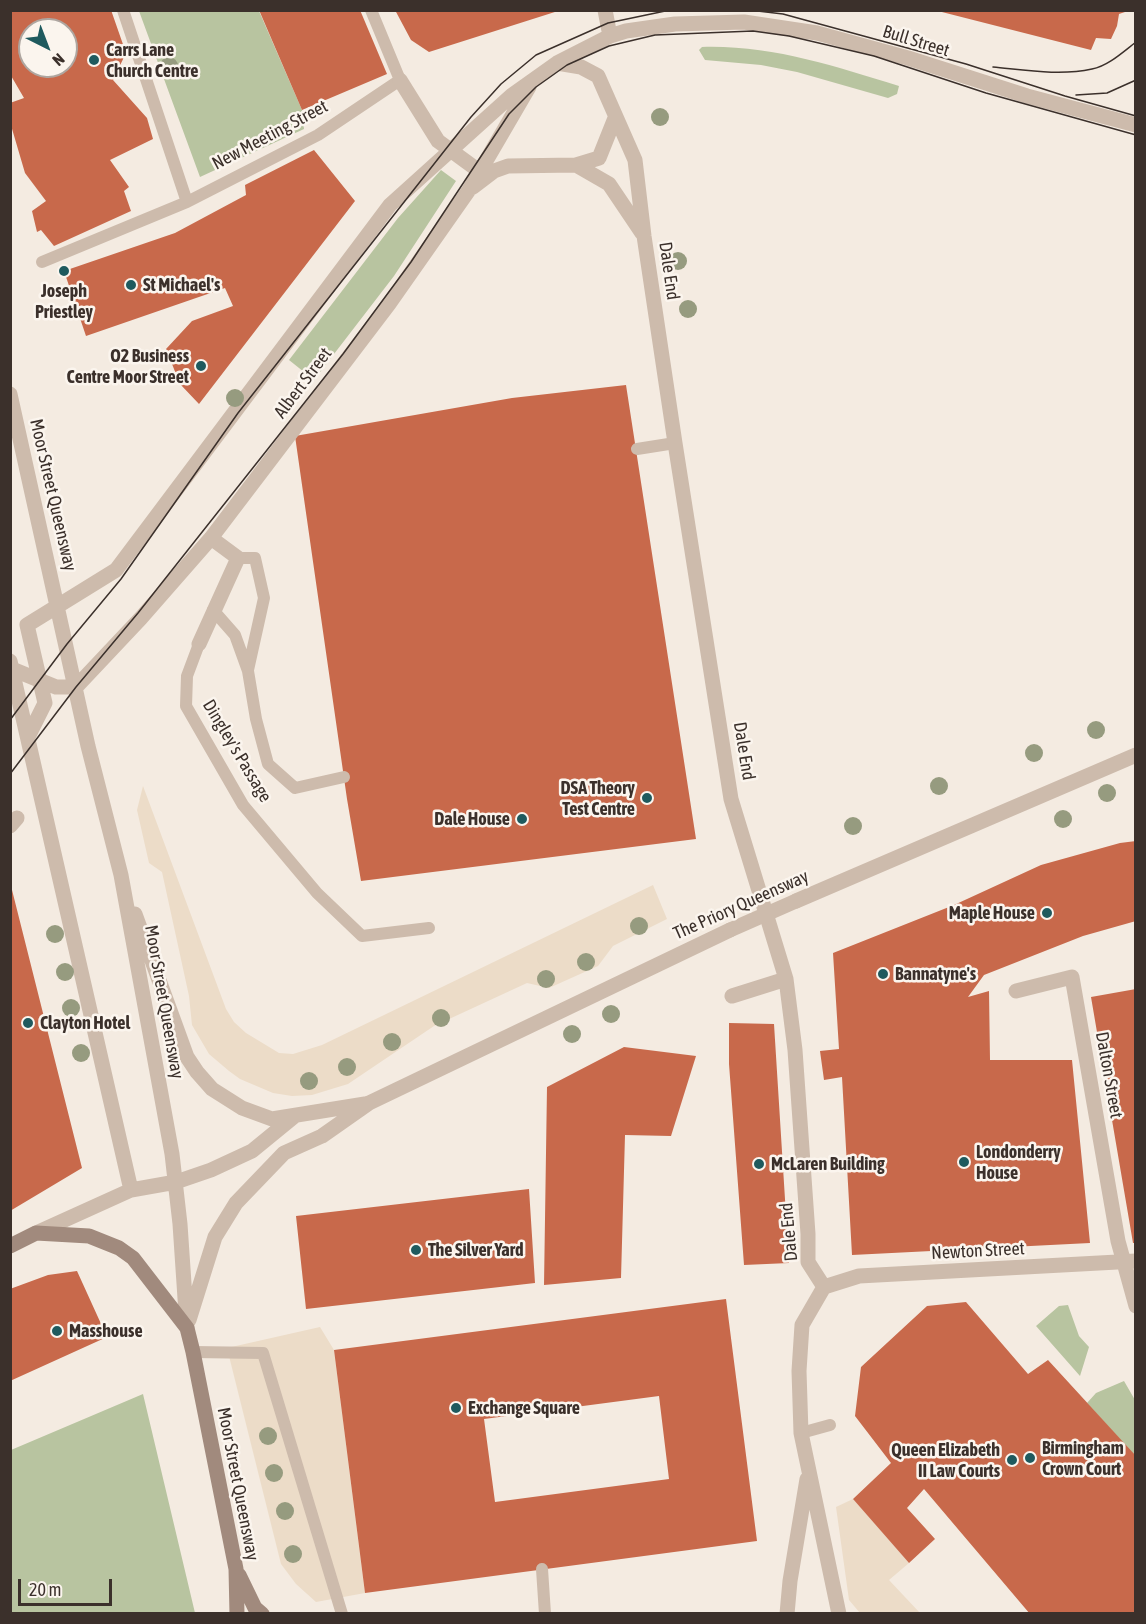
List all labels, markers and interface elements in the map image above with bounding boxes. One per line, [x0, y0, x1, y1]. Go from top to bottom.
north arrow [18, 18, 78, 78]
street label: Bull Street [880, 21, 952, 61]
place label: Carrs Lane Church Centre [106, 39, 198, 82]
text: N [49, 50, 68, 70]
marker: Carrs Lane Church Centre [87, 53, 101, 67]
street label: New Meeting Street [208, 95, 332, 175]
street label: Dale End [654, 240, 684, 302]
marker: Joseph Priestley [57, 264, 71, 278]
place label: St Michael's [143, 274, 220, 296]
marker: St Michael's [124, 278, 138, 292]
place label: Joseph Priestley [35, 280, 93, 322]
street label: Albert Street [270, 344, 336, 422]
place label: O2 Business Centre Moor Street [67, 345, 189, 388]
marker: O2 Business Centre Moor Street [194, 359, 208, 373]
street label: Moor Street Queensway [25, 417, 81, 573]
street label: Dingley's Passage [198, 696, 276, 806]
street label: Dale End [729, 720, 759, 782]
place label: DSA Theory Test Centre [561, 777, 635, 820]
marker: DSA Theory Test Centre [640, 791, 654, 805]
place label: Dale House [434, 808, 510, 830]
marker: Dale House [515, 812, 529, 826]
street label: The Priory Queensway [670, 865, 812, 945]
place label: Maple House [949, 902, 1035, 924]
marker: Maple House [1040, 906, 1054, 920]
street label: Moor Street Queensway [140, 924, 188, 1080]
place label: Bannatyne's [895, 963, 976, 985]
marker: Bannatyne's [876, 967, 890, 981]
place label: Clayton Hotel [40, 1012, 130, 1034]
marker: Clayton Hotel [21, 1016, 35, 1030]
street label: Dalton Street [1091, 1030, 1127, 1120]
place label: Londonderry House [976, 1141, 1061, 1184]
place label: McLaren Building [771, 1153, 885, 1175]
marker: Londonderry House [957, 1155, 971, 1169]
marker: McLaren Building [752, 1157, 766, 1171]
street label: Dale End [776, 1202, 802, 1262]
street label: Newton Street [931, 1238, 1025, 1264]
place label: The Silver Yard [428, 1239, 524, 1261]
marker: The Silver Yard [409, 1243, 423, 1257]
place label: Masshouse [69, 1320, 143, 1342]
marker: Masshouse [50, 1324, 64, 1338]
place label: Exchange Square [468, 1397, 580, 1419]
marker: Exchange Square [449, 1401, 463, 1415]
street label: Moor Street Queensway [213, 1406, 263, 1562]
place label: Birmingham Crown Court [1042, 1437, 1124, 1480]
place label: Queen Elizabeth II Law Courts [891, 1439, 1000, 1482]
marker: Birmingham Crown Court [1023, 1451, 1037, 1465]
marker: Queen Elizabeth II Law Courts [1005, 1453, 1019, 1467]
scale bar [21, 1567, 116, 1605]
text: 20 m [29, 1579, 61, 1600]

